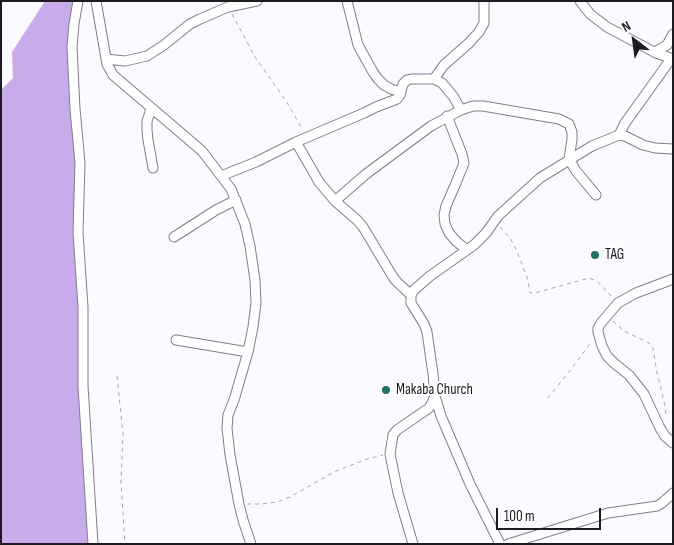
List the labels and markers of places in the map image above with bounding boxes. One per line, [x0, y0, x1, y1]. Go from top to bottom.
place label: TAG [605, 246, 624, 264]
marker: TAG [589, 249, 601, 261]
place label: Makaba Church [396, 381, 473, 399]
marker: Makaba Church [380, 384, 392, 396]

